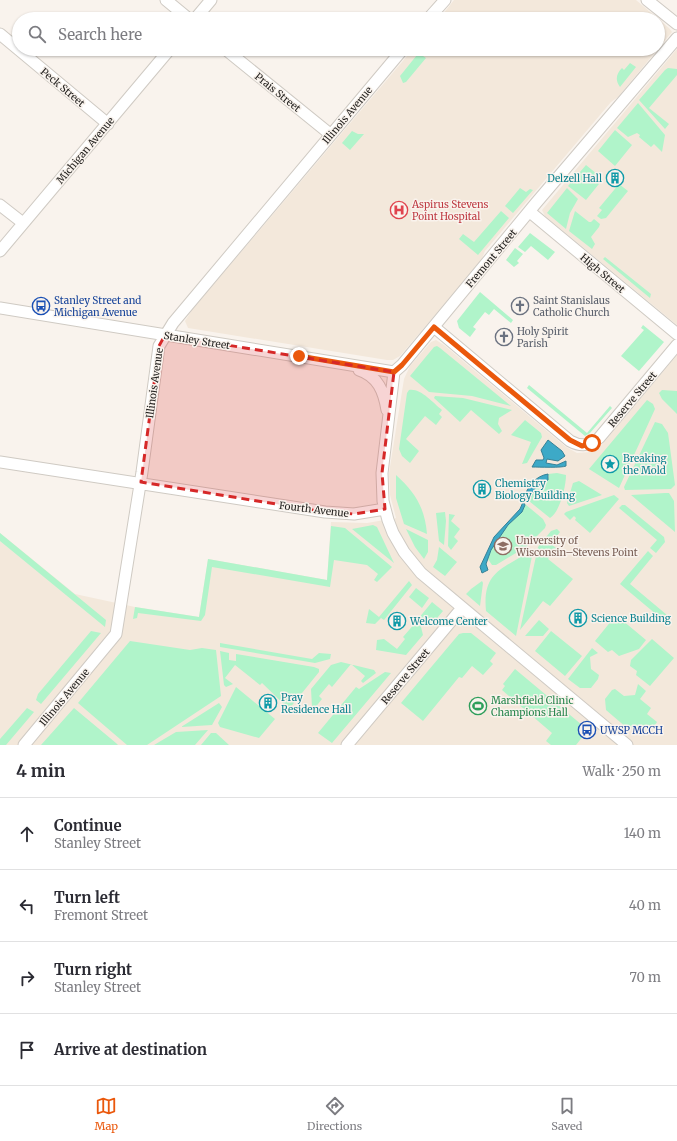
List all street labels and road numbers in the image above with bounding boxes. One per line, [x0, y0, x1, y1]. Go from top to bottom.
street label: Peck Street [38, 65, 88, 110]
street label: Prais Street [252, 70, 303, 115]
street label: Illinois Avenue [320, 84, 375, 147]
street label: Michigan Avenue [54, 114, 117, 186]
street label: Fremont Street [463, 226, 520, 290]
street label: High Street [578, 251, 628, 296]
street label: Stanley Street [163, 329, 231, 352]
street label: Illinois Avenue [143, 347, 166, 419]
street label: Reserve Street [605, 369, 660, 430]
street label: Fourth Avenue [278, 499, 350, 520]
street label: Reserve Street [378, 646, 433, 707]
street label: Illinois Avenue [37, 666, 92, 729]

